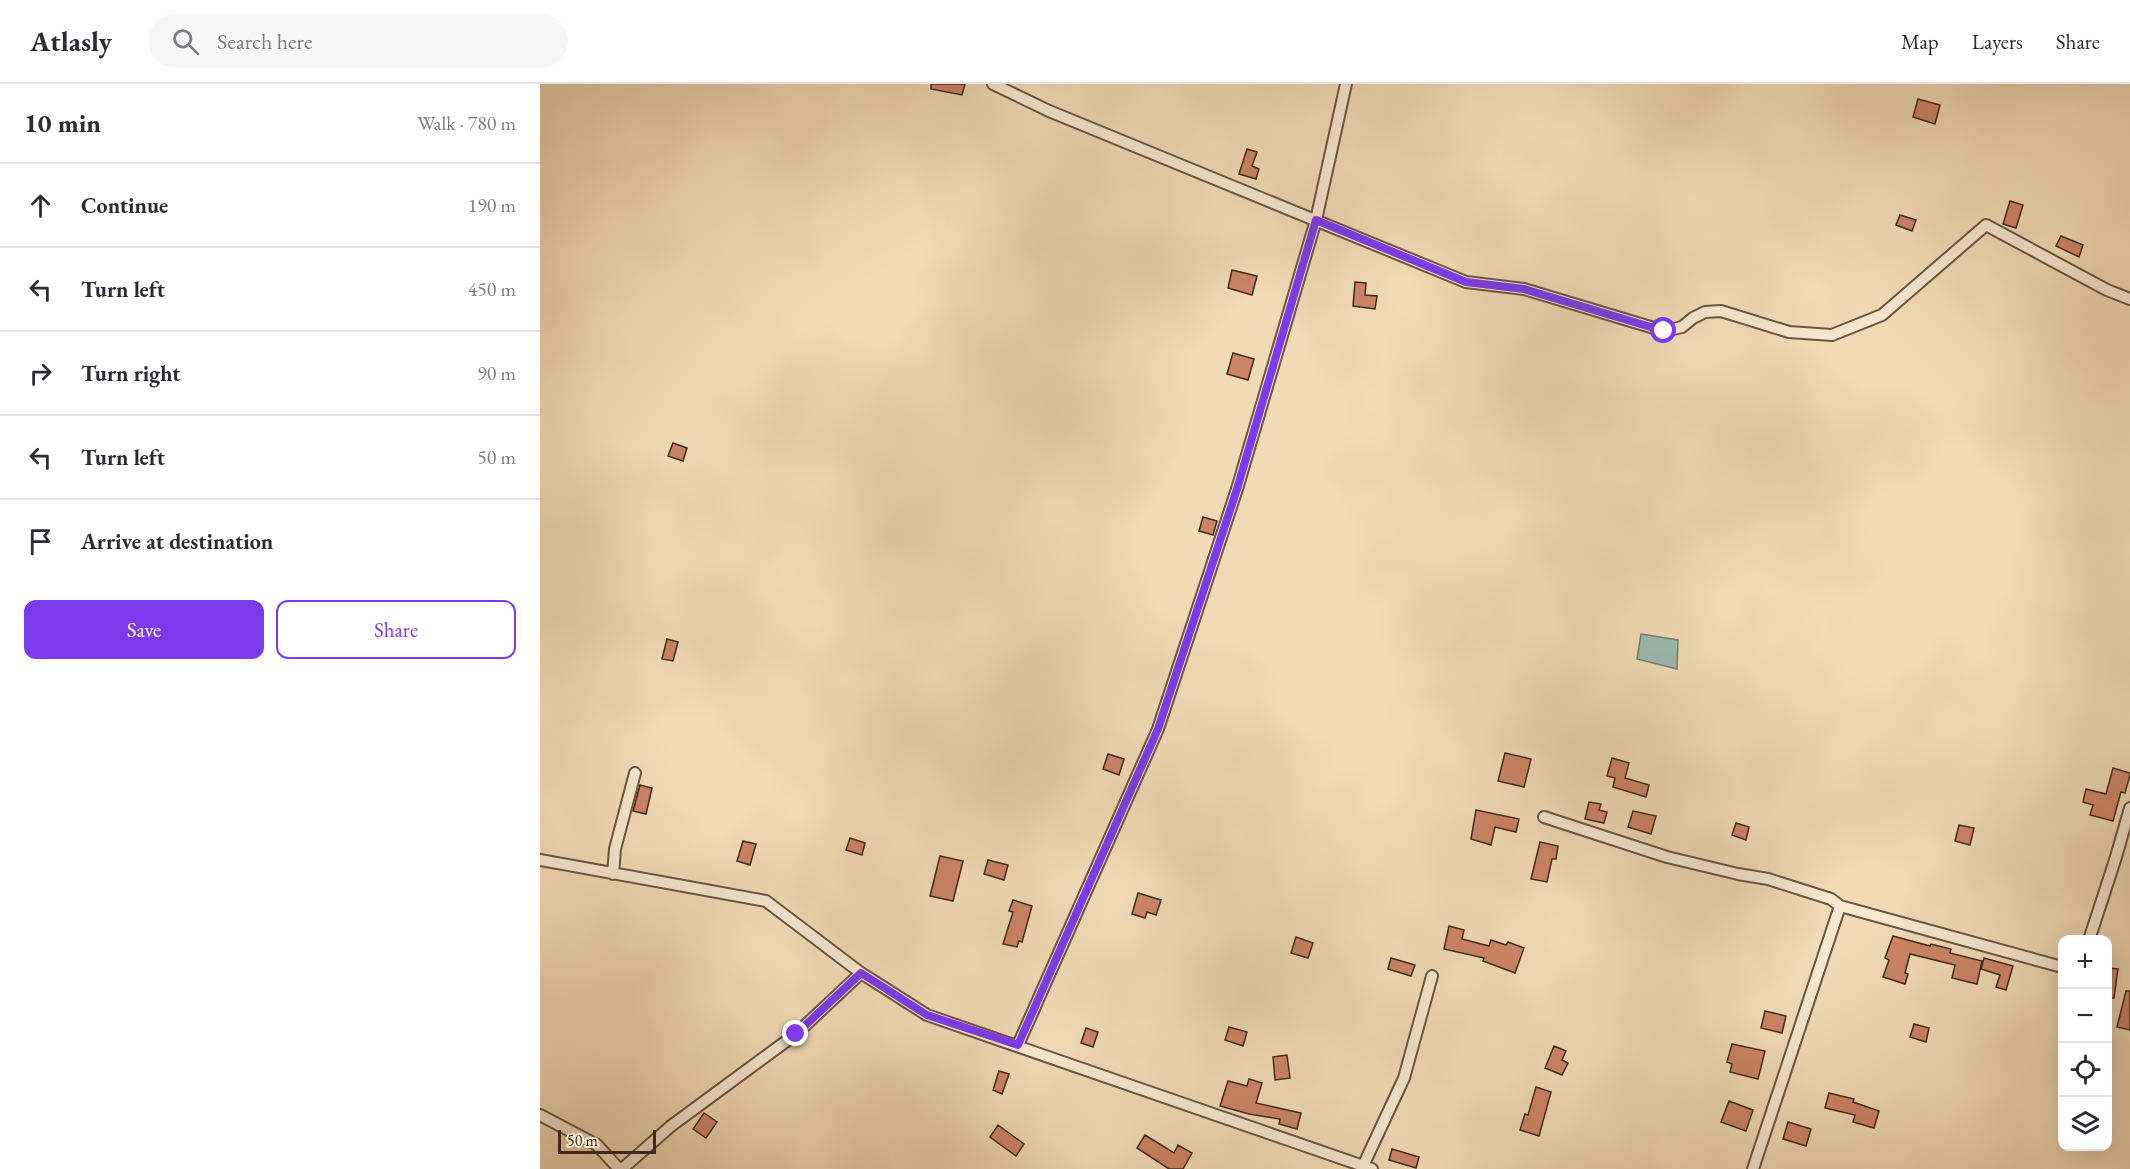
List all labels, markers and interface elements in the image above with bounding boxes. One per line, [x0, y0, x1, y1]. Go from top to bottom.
search box [148, 14, 568, 68]
text: Atlasly [30, 23, 112, 59]
icon: search [169, 25, 202, 58]
text: Search here [217, 27, 313, 56]
text: Map [1901, 28, 1939, 55]
text: Layers [1972, 28, 2023, 55]
text: Share [2056, 28, 2100, 55]
text: 10 min [24, 106, 101, 140]
text: Walk · 780 m [417, 110, 516, 136]
icon: ahead [24, 189, 57, 222]
text: Continue [81, 191, 168, 220]
text: 190 m [468, 192, 516, 218]
icon: left [24, 273, 57, 306]
text: Turn left [81, 275, 165, 304]
text: 450 m [468, 276, 516, 302]
route start [1650, 317, 1676, 343]
icon: right [24, 357, 57, 390]
text: Turn right [81, 359, 180, 388]
text: 90 m [477, 360, 516, 386]
icon: left [24, 441, 57, 474]
text: Turn left [81, 443, 165, 472]
text: 50 m [477, 444, 516, 470]
icon: arrive [24, 525, 57, 558]
text: Arrive at destination [81, 527, 273, 556]
button: Save [24, 600, 264, 659]
button: Share [276, 600, 516, 659]
map controls [2058, 935, 2112, 1151]
button: + [2058, 935, 2112, 989]
button: − [2058, 989, 2112, 1043]
route end [782, 1020, 808, 1046]
button: locate [2058, 1043, 2112, 1097]
button: layers [2058, 1097, 2112, 1151]
scale bar [558, 1127, 656, 1154]
text: 50 m [567, 1130, 598, 1151]

